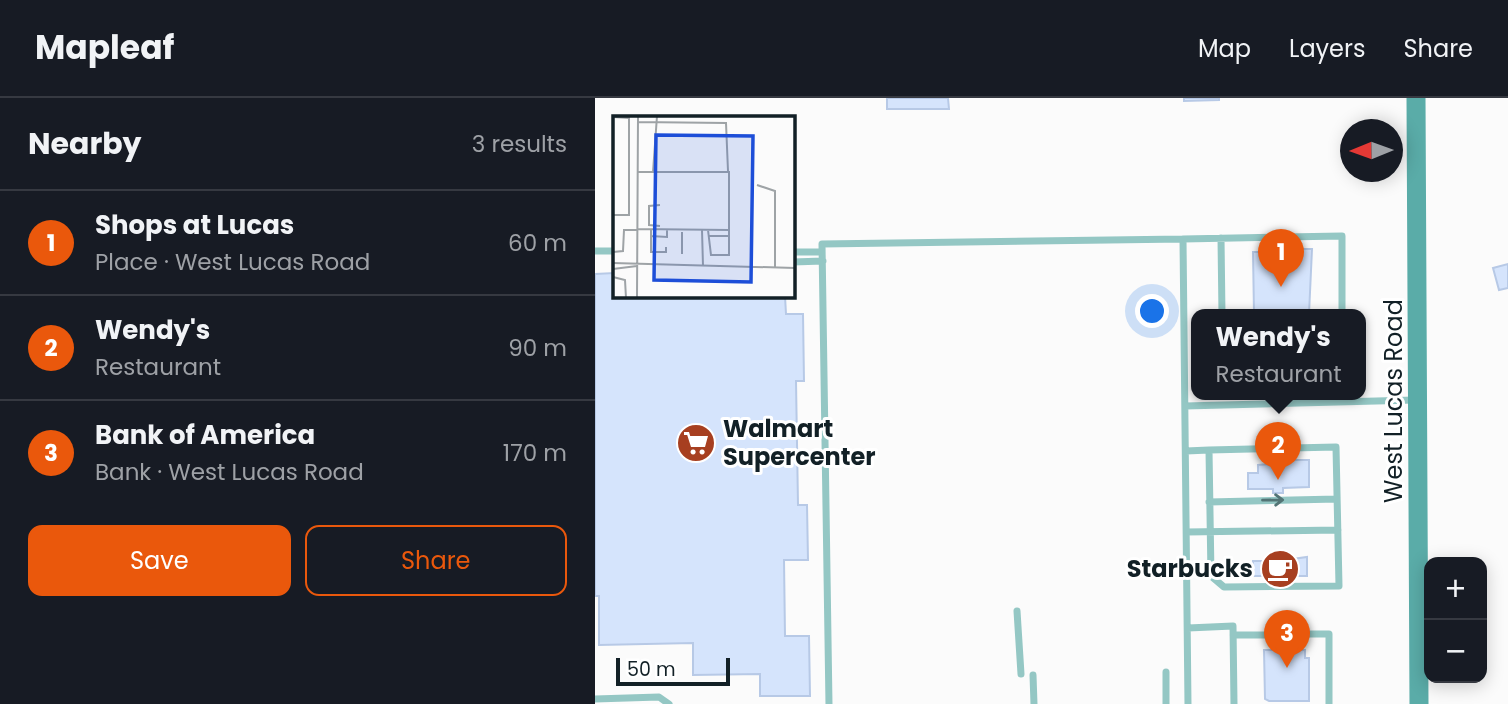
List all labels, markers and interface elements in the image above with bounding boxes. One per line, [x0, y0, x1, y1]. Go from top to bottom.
text: Mapleaf [35, 24, 174, 71]
text: Map [1198, 32, 1251, 65]
text: Layers [1289, 32, 1365, 65]
text: Share [1403, 32, 1473, 65]
inset map [613, 116, 795, 298]
north arrow [1340, 119, 1403, 182]
text: Nearby [28, 122, 142, 165]
text: 3 results [472, 128, 567, 160]
text: Shops at Lucas [95, 207, 294, 243]
text: 1 [47, 227, 55, 259]
text: 60 m [508, 227, 567, 259]
pin: 1 [1258, 229, 1304, 287]
text: Place · West Lucas Road [95, 246, 370, 278]
your location [1135, 294, 1169, 328]
street label: West Lucas Road [1377, 299, 1410, 503]
popup [1191, 309, 1366, 400]
text: Wendy's [95, 312, 210, 348]
text: Wendy's [1215, 319, 1331, 355]
text: 2 [44, 332, 58, 364]
text: 90 m [508, 332, 567, 364]
text: Restaurant [95, 351, 221, 383]
text: Restaurant [1215, 358, 1342, 390]
place label: Walmart Supercenter [723, 412, 876, 473]
text: Bank of America [95, 417, 315, 453]
supermarket icon: Walmart Supercenter [675, 422, 717, 464]
pin: 2 [1255, 422, 1301, 480]
text: 3 [44, 437, 58, 469]
text: 170 m [503, 437, 567, 469]
text: Bank · West Lucas Road [95, 456, 364, 488]
one-way arrow [1261, 493, 1284, 507]
button: Save [28, 525, 291, 596]
button: Share [305, 525, 567, 596]
cafe icon: Starbucks [1259, 548, 1301, 590]
place label: Starbucks [1127, 552, 1253, 585]
map controls [1424, 557, 1487, 683]
button: + [1424, 557, 1487, 620]
pin: 3 [1264, 610, 1310, 668]
button: − [1424, 620, 1487, 683]
scale bar [616, 655, 730, 687]
text: 50 m [627, 656, 676, 683]

